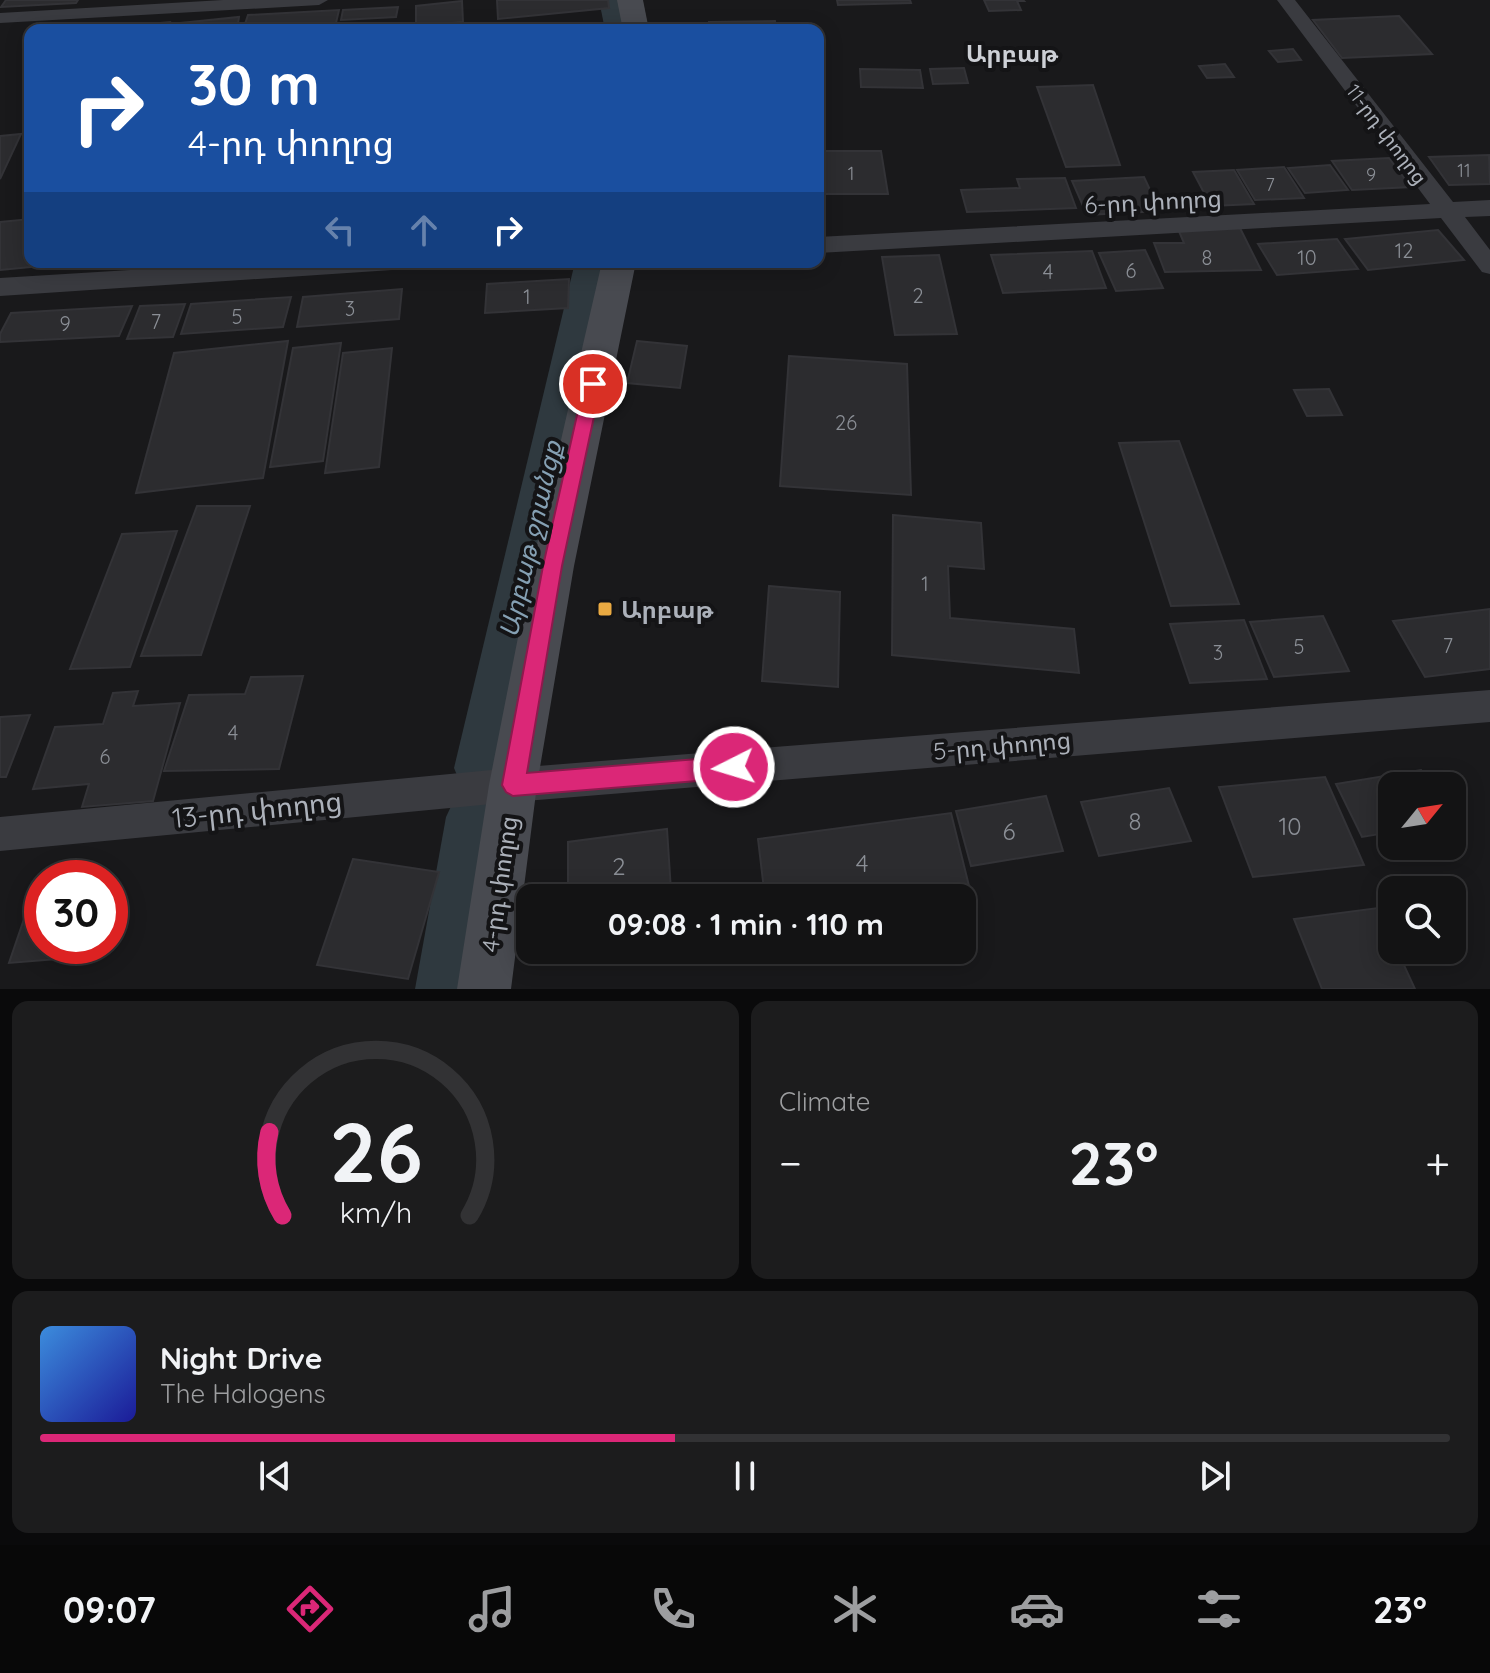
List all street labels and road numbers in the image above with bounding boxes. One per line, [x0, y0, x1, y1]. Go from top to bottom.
street label: 11-րդ փողոց [1341, 79, 1433, 189]
street label: 6-րդ փողոց [1083, 182, 1223, 220]
street label: 5-րդ փողոց [932, 724, 1072, 766]
street label: 13-րդ փողոց [170, 783, 344, 835]
street label: 4-րդ փողոց [475, 814, 523, 954]

